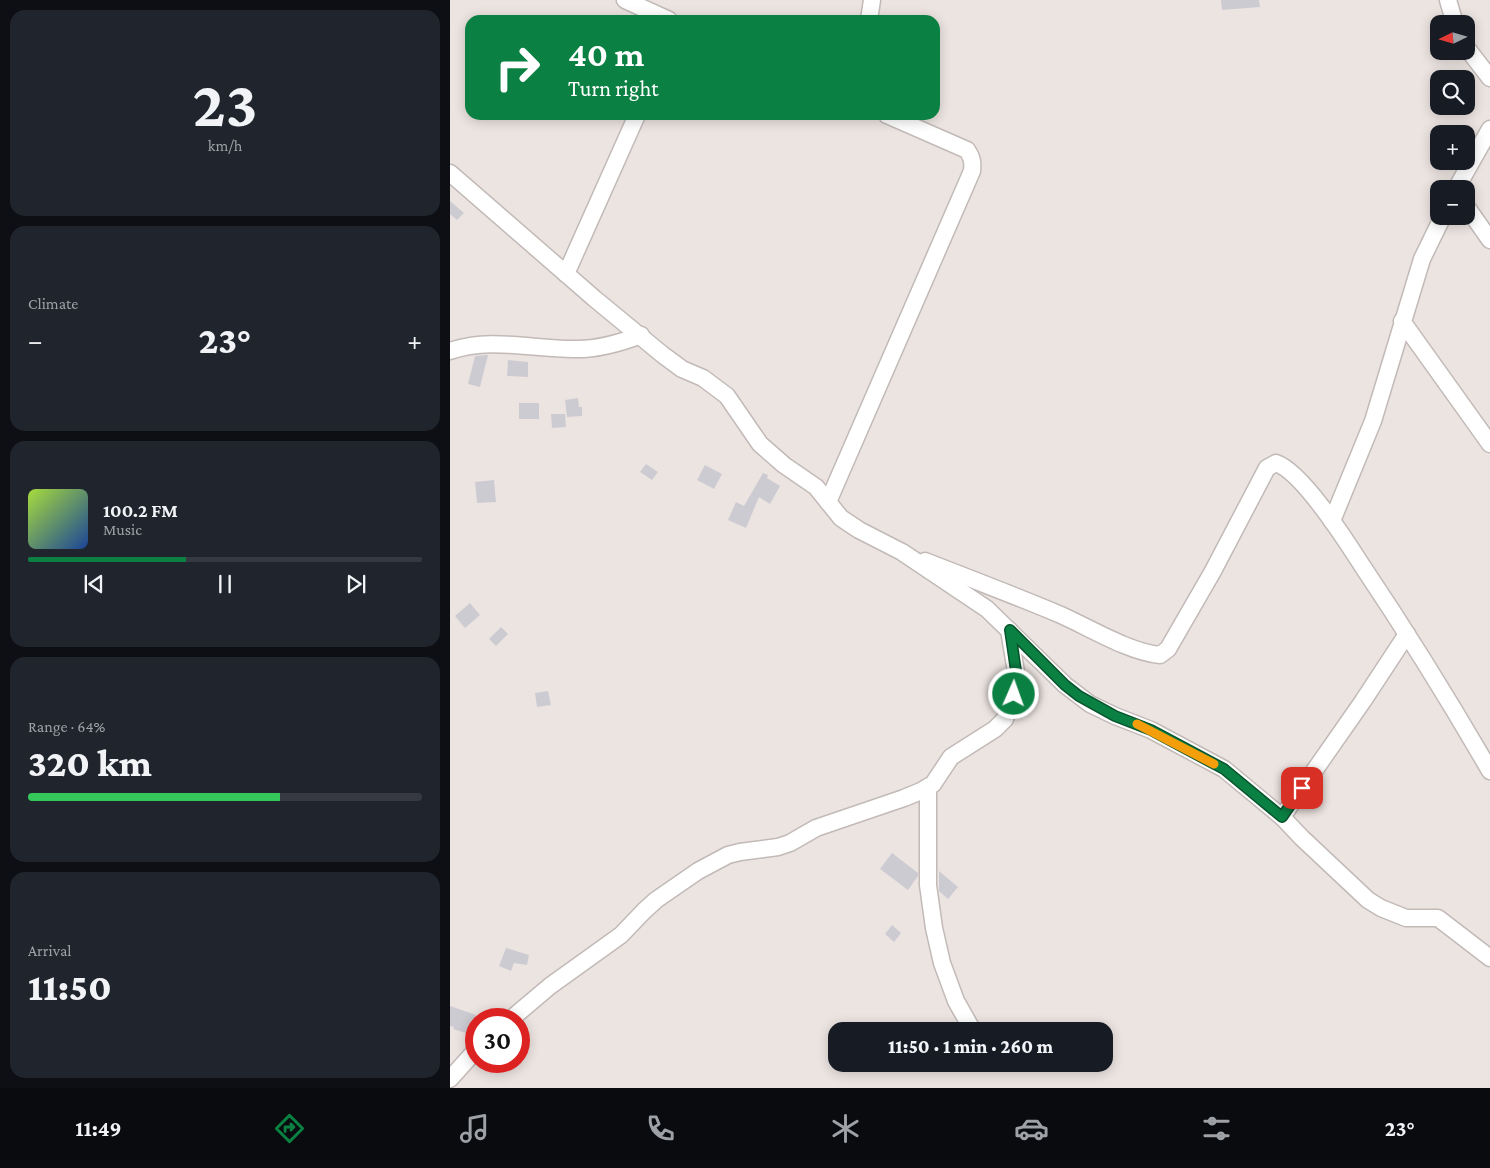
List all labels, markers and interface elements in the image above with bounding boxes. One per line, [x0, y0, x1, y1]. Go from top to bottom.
north arrow [1430, 15, 1475, 60]
map controls [1430, 15, 1475, 225]
icon: right [485, 35, 550, 100]
text: 40 m [568, 35, 645, 74]
text: 23 [193, 68, 257, 140]
button: search [1430, 70, 1475, 115]
text: Turn right [568, 76, 659, 101]
button: + [1430, 125, 1475, 170]
text: km/h [208, 137, 242, 154]
button: − [1430, 180, 1475, 225]
text: Climate [28, 295, 78, 312]
text: 23° [198, 319, 252, 361]
text: − [28, 325, 43, 356]
text: + [407, 325, 422, 356]
text: 100.2 FM [103, 500, 178, 521]
text: Music [103, 521, 142, 538]
icon: previous [80, 570, 108, 598]
icon: pause [211, 570, 239, 598]
icon: next [342, 570, 370, 598]
position arrow [987, 667, 1039, 719]
text: Range · 64% [28, 718, 105, 735]
text: 320 km [28, 742, 152, 784]
pin [1281, 767, 1323, 809]
icon: arrive [1288, 774, 1316, 802]
text: Arrival [28, 942, 72, 959]
text: 11:50 [28, 966, 112, 1008]
speed limit sign: 30 [465, 1008, 530, 1073]
text: 11:50 · 1 min · 260 m [888, 1036, 1053, 1057]
icon: directions [272, 1111, 307, 1146]
icon: music [457, 1111, 492, 1146]
icon: phone [643, 1111, 678, 1146]
icon: climate [828, 1111, 863, 1146]
icon: car [1014, 1111, 1049, 1146]
icon: filters [1199, 1111, 1234, 1146]
text: 11:49 [75, 1116, 122, 1141]
text: 23° [1385, 1116, 1415, 1141]

